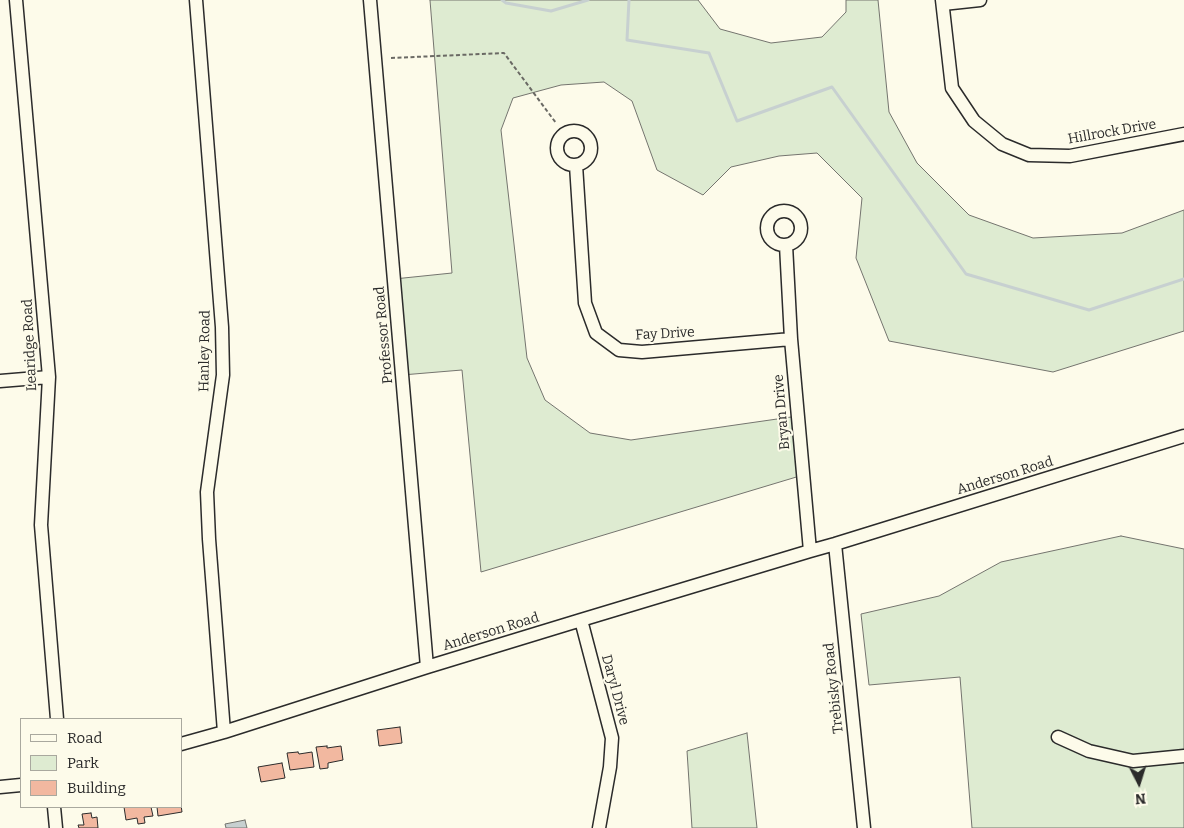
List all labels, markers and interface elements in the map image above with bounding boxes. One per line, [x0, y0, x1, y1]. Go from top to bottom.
street label: Hillrock Drive [1066, 116, 1158, 148]
street label: Professor Road [371, 286, 397, 384]
street label: Learidge Road [19, 298, 41, 392]
street label: Hanley Road [196, 310, 214, 392]
street label: Fay Drive [635, 324, 695, 344]
street label: Bryan Drive [770, 373, 794, 451]
street label: Anderson Road [955, 453, 1055, 499]
street label: Anderson Road [441, 609, 541, 655]
street label: Trebisky Road [821, 642, 847, 734]
street label: Daryl Drive [598, 653, 632, 727]
legend [20, 718, 182, 808]
text: Road [67, 729, 102, 747]
text: Park [67, 754, 99, 772]
north arrow [1114, 758, 1164, 808]
text: Building [67, 779, 126, 797]
text: N [1134, 790, 1146, 807]

